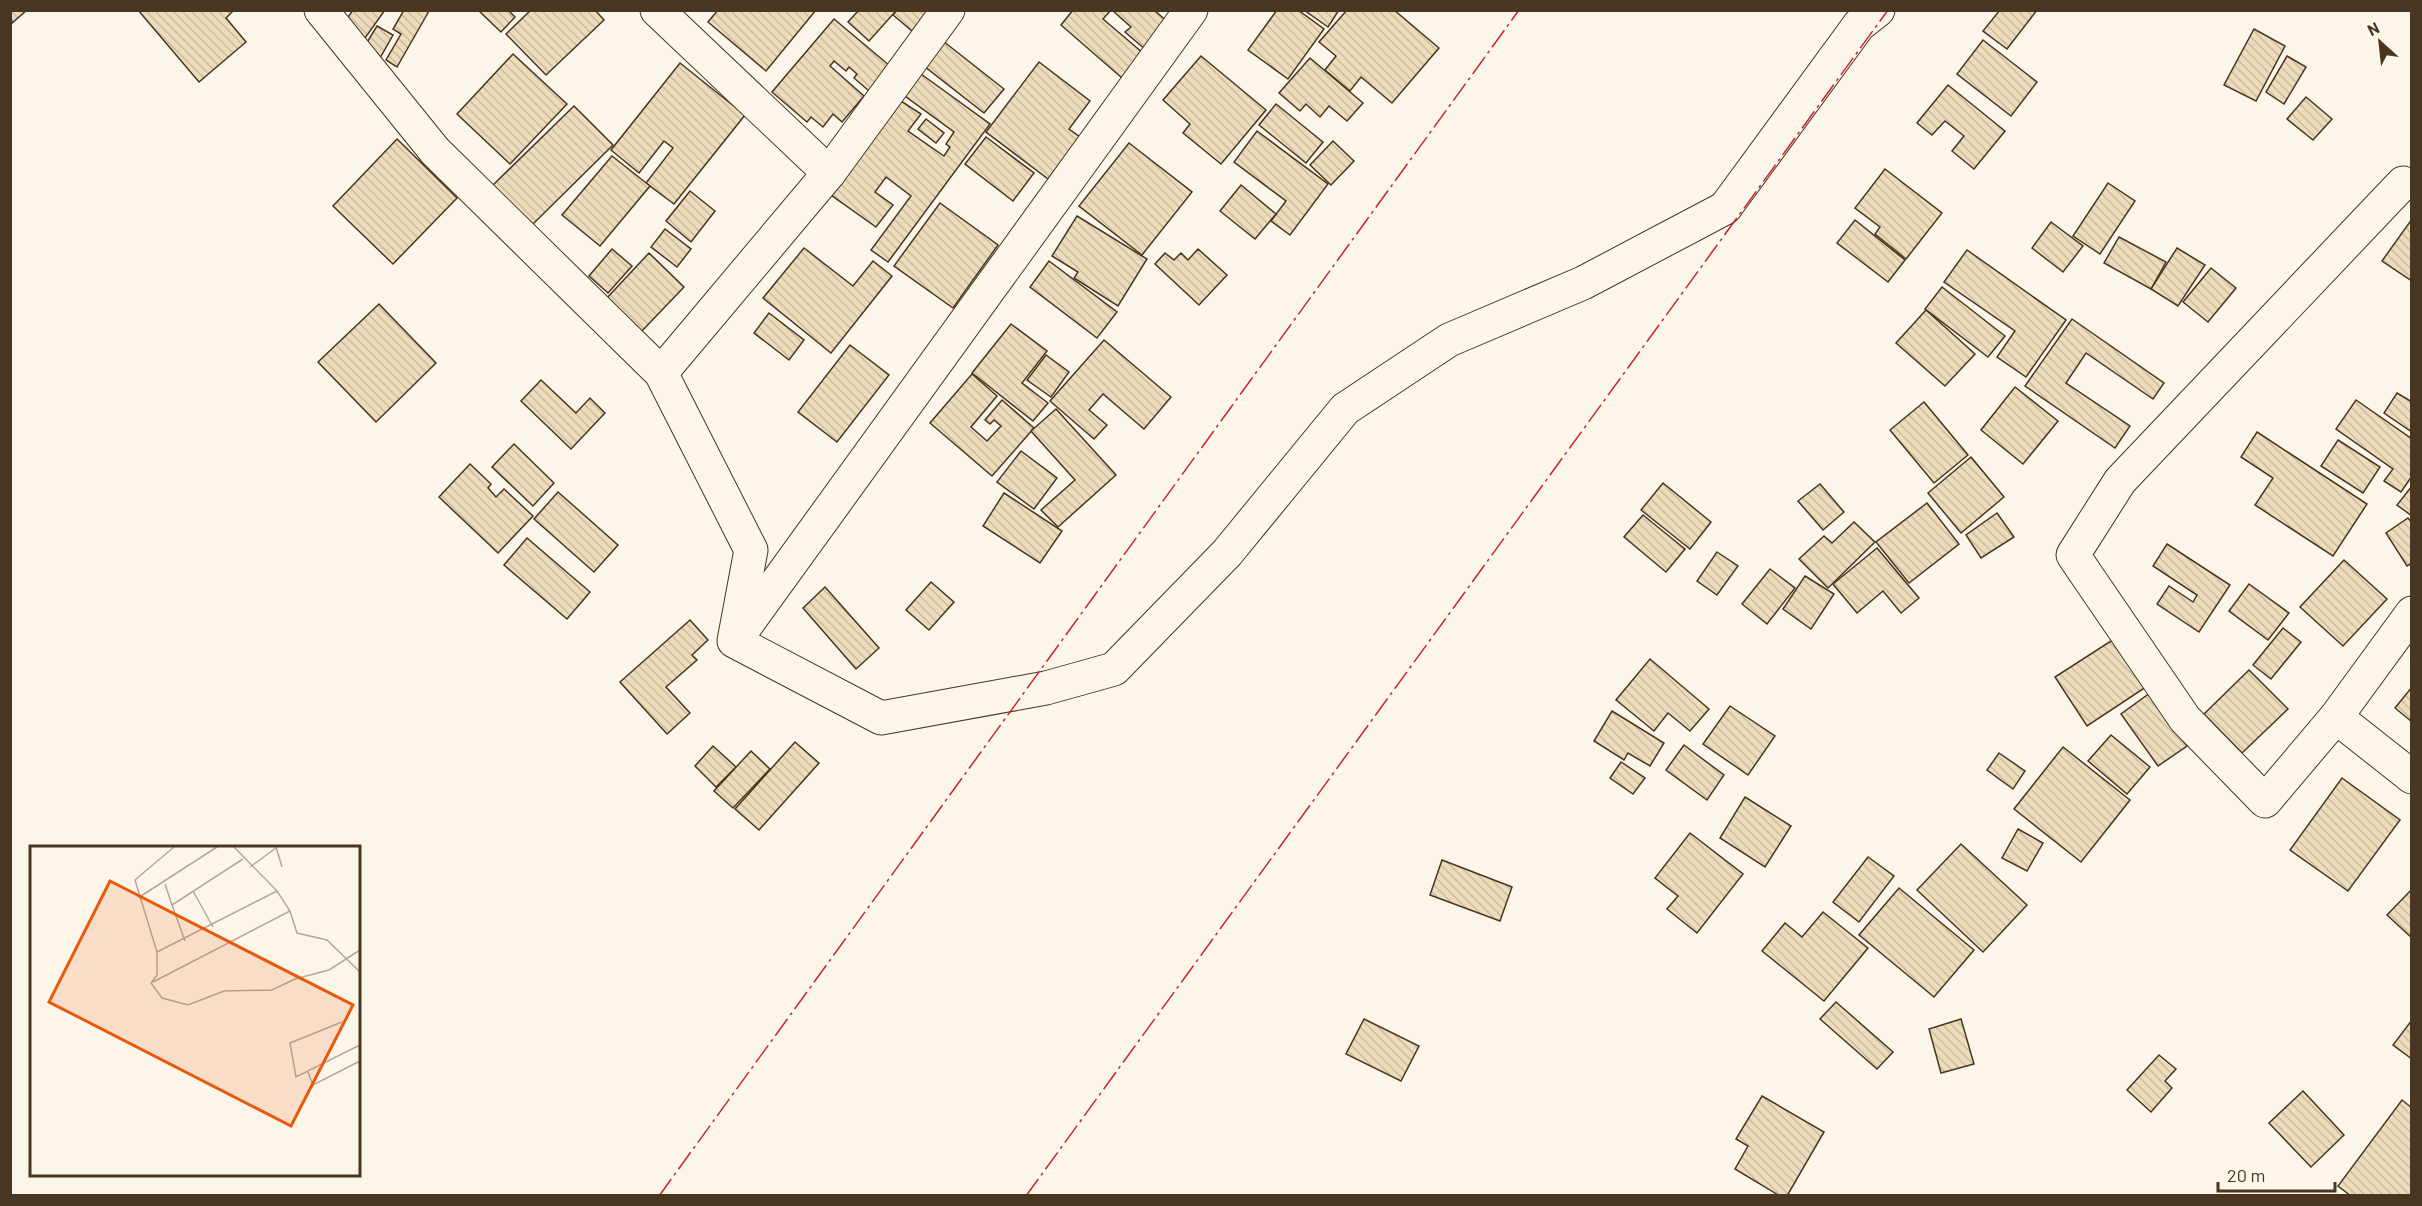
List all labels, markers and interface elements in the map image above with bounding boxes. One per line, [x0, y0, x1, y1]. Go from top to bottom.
north arrow [2350, 12, 2410, 72]
text: N [2364, 17, 2382, 39]
inset map [30, 846, 360, 1176]
scale bar [2218, 1155, 2335, 1193]
text: 20 m [2227, 1164, 2265, 1186]

